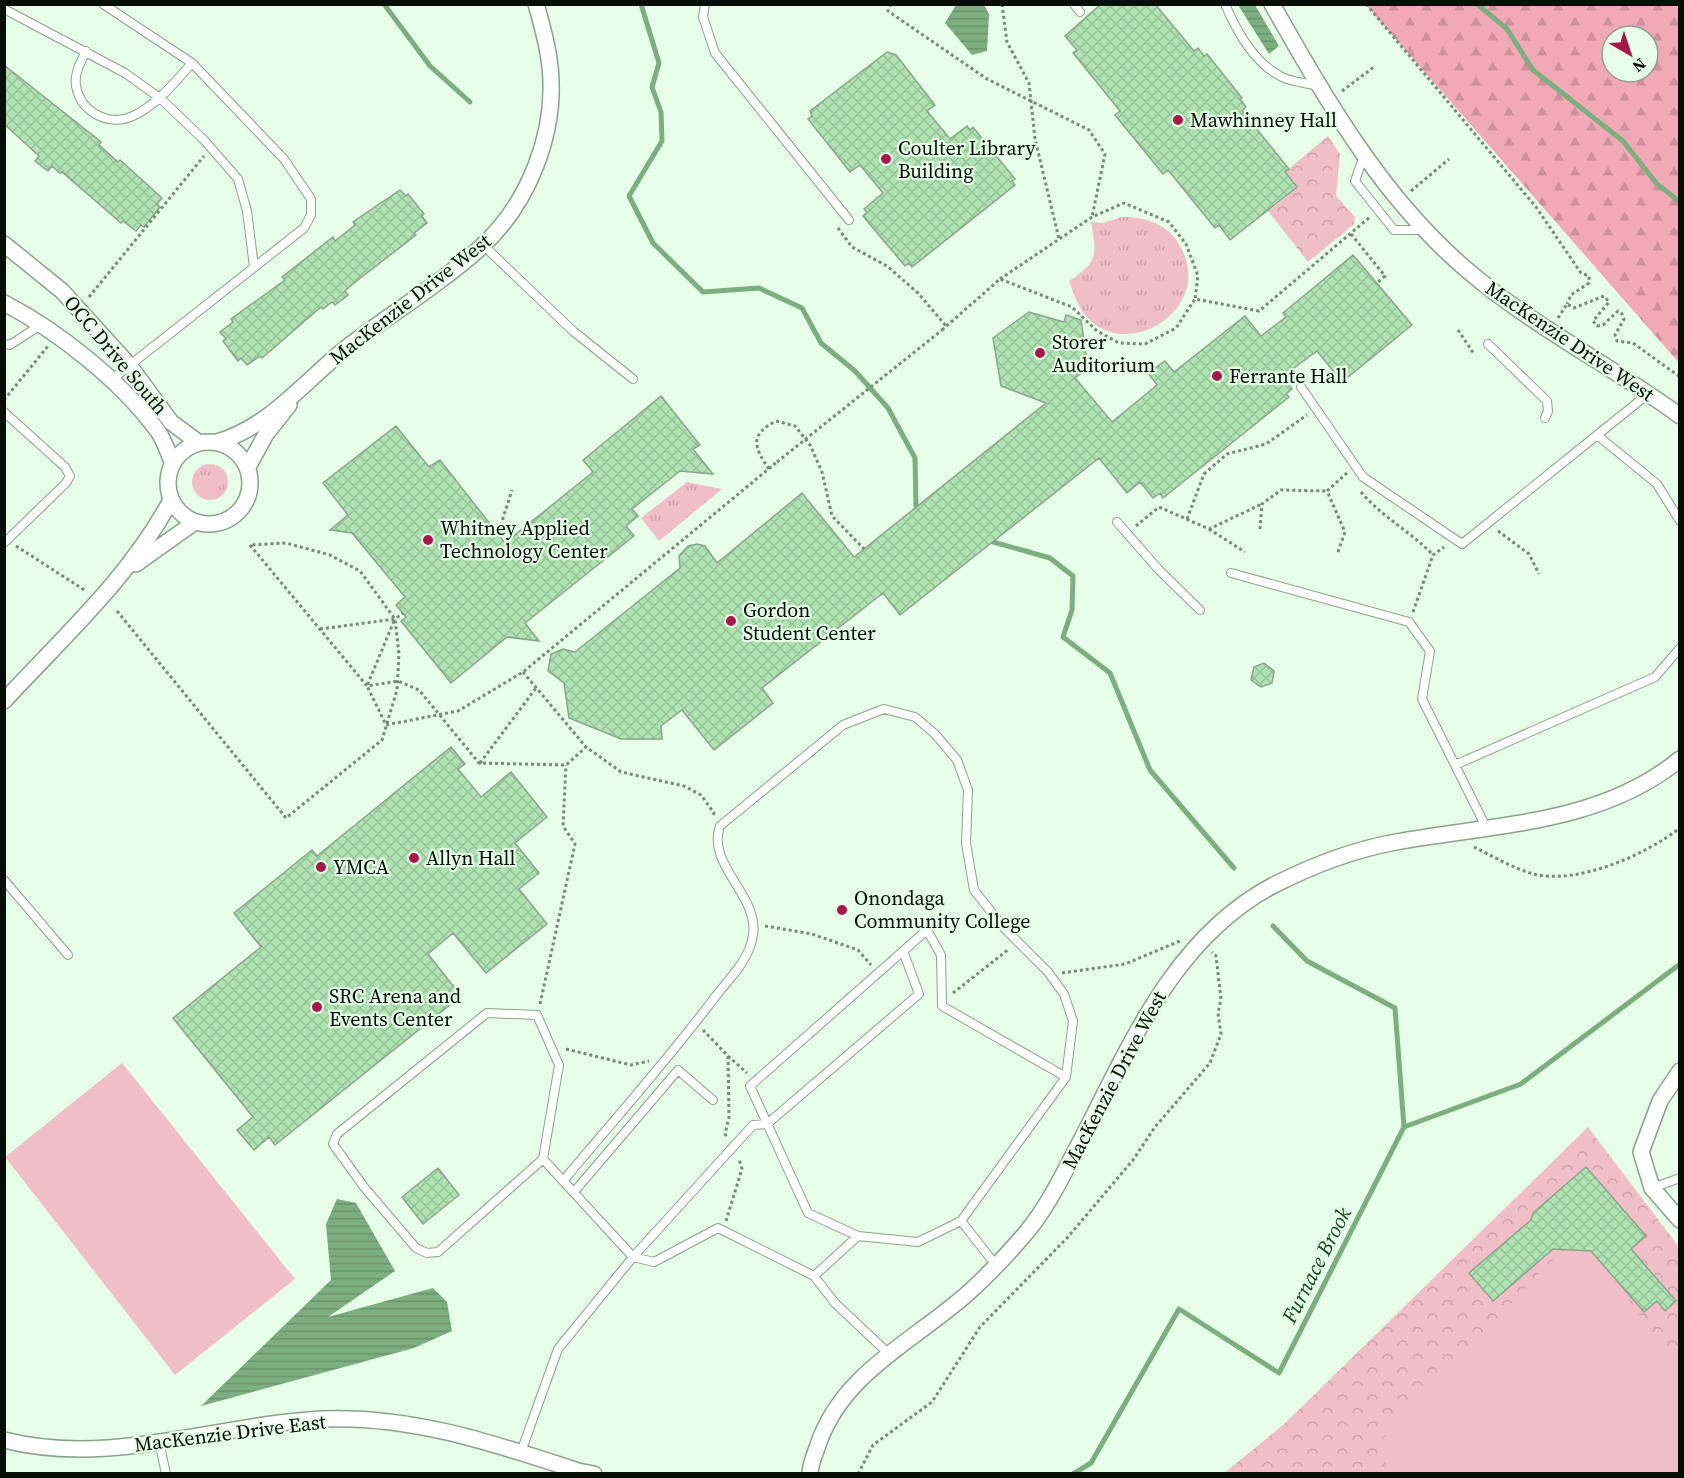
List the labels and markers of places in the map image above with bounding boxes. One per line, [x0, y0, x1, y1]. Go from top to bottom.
place label: Mawhinney Hall [1190, 106, 1337, 134]
marker: Mawhinney Hall [1171, 113, 1185, 127]
place label: Coulter Library Building [898, 134, 1036, 185]
marker: Coulter Library Building [879, 152, 893, 166]
place label: Storer Auditorium [1052, 328, 1155, 379]
marker: Storer Auditorium [1033, 346, 1047, 360]
place label: Ferrante Hall [1229, 362, 1348, 390]
marker: Ferrante Hall [1210, 369, 1224, 383]
place label: Whitney Applied Technology Center [440, 514, 608, 565]
marker: Whitney Applied Technology Center [421, 533, 435, 547]
place label: Gordon Student Center [743, 596, 876, 647]
marker: Gordon Student Center [724, 614, 738, 628]
place label: Allyn Hall [426, 844, 516, 872]
marker: Allyn Hall [407, 851, 421, 865]
place label: YMCA [333, 853, 390, 881]
marker: YMCA [314, 860, 328, 874]
place label: Onondaga Community College [854, 884, 1031, 935]
marker: Onondaga Community College [835, 903, 849, 917]
place label: SRC Arena and Events Center [329, 982, 462, 1033]
marker: SRC Arena and Events Center [310, 1000, 324, 1014]

